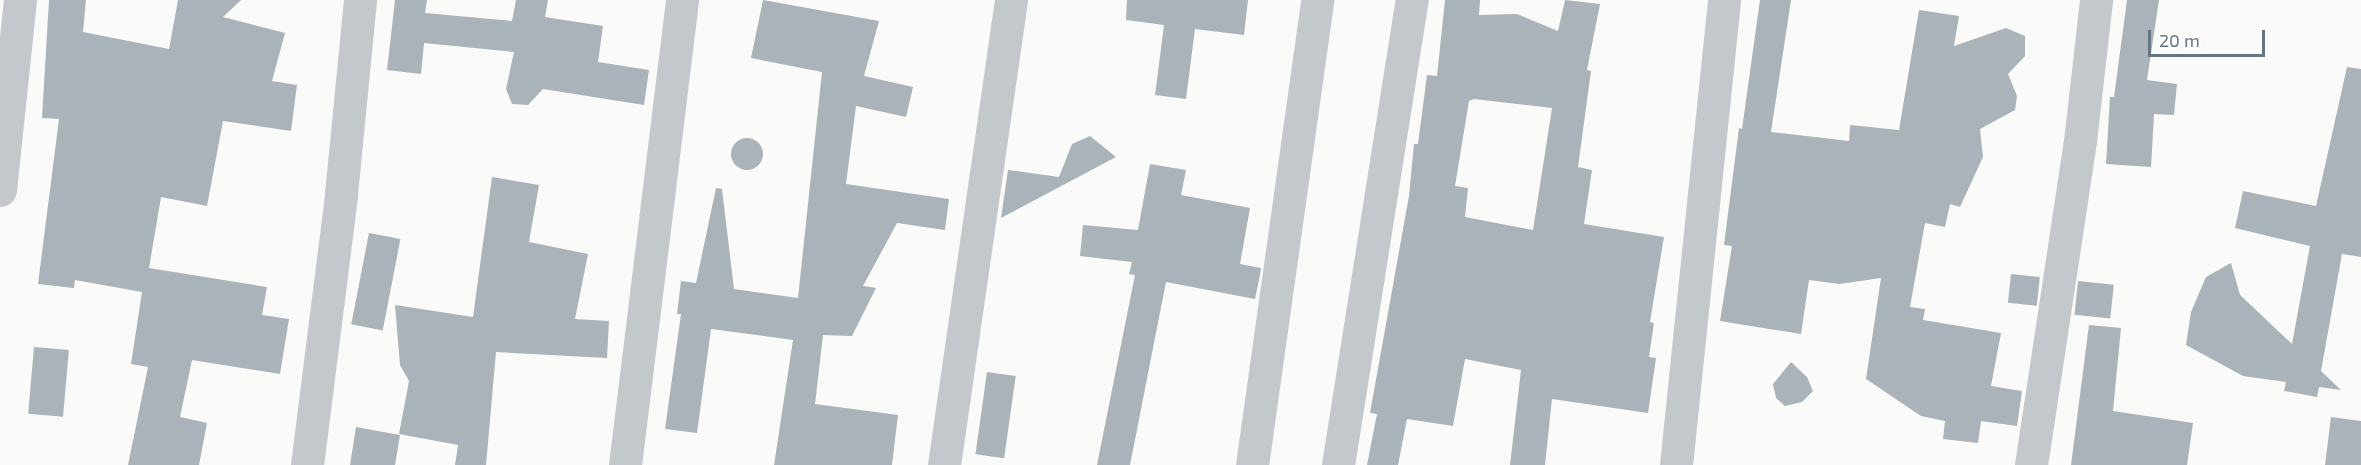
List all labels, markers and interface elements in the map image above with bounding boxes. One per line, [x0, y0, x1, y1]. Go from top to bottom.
scale bar [2151, 18, 2268, 56]
text: 20 m [2159, 29, 2200, 51]

